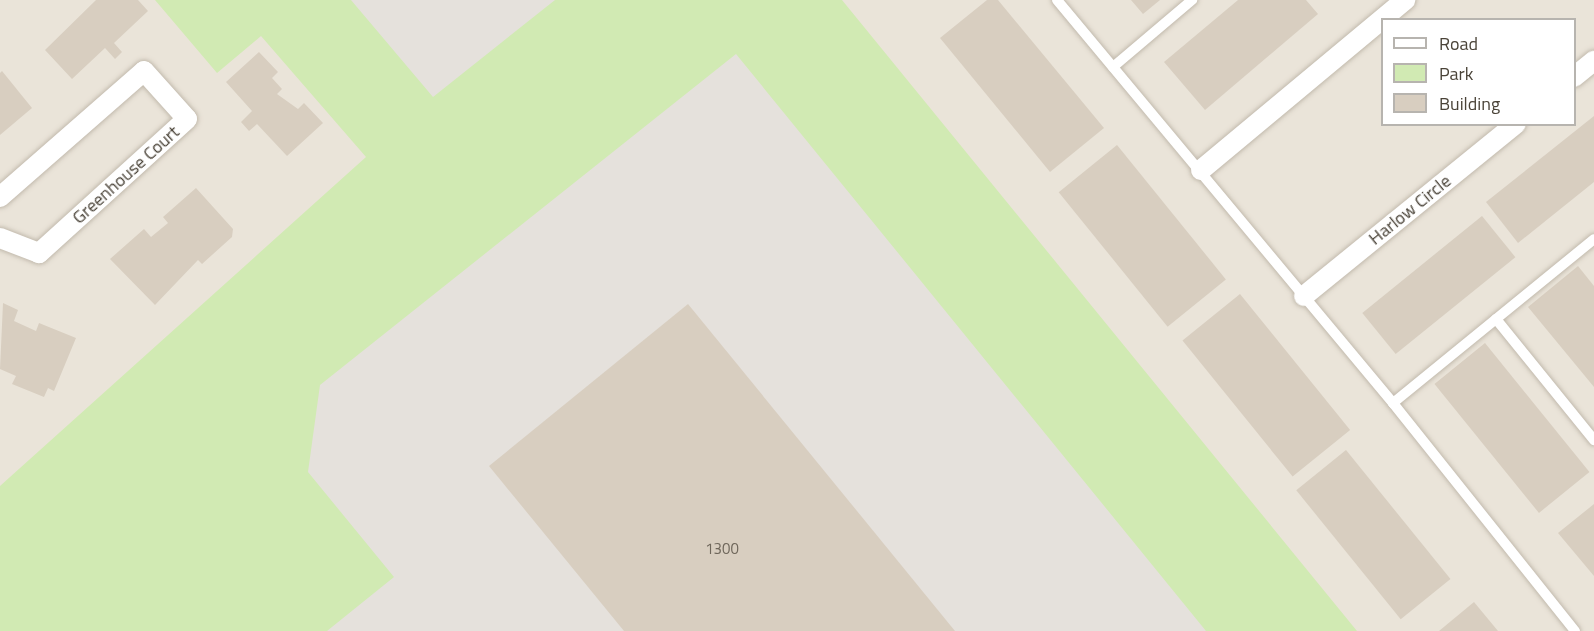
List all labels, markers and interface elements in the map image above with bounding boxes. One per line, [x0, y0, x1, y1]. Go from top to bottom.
legend [1381, 18, 1576, 126]
text: Road [1439, 30, 1478, 57]
text: Park [1439, 60, 1473, 87]
text: Building [1439, 90, 1500, 117]
street label: Greenhouse Court [68, 121, 184, 229]
street label: Harlow Circle [1365, 170, 1455, 250]
house number: 1300 [705, 540, 739, 558]

